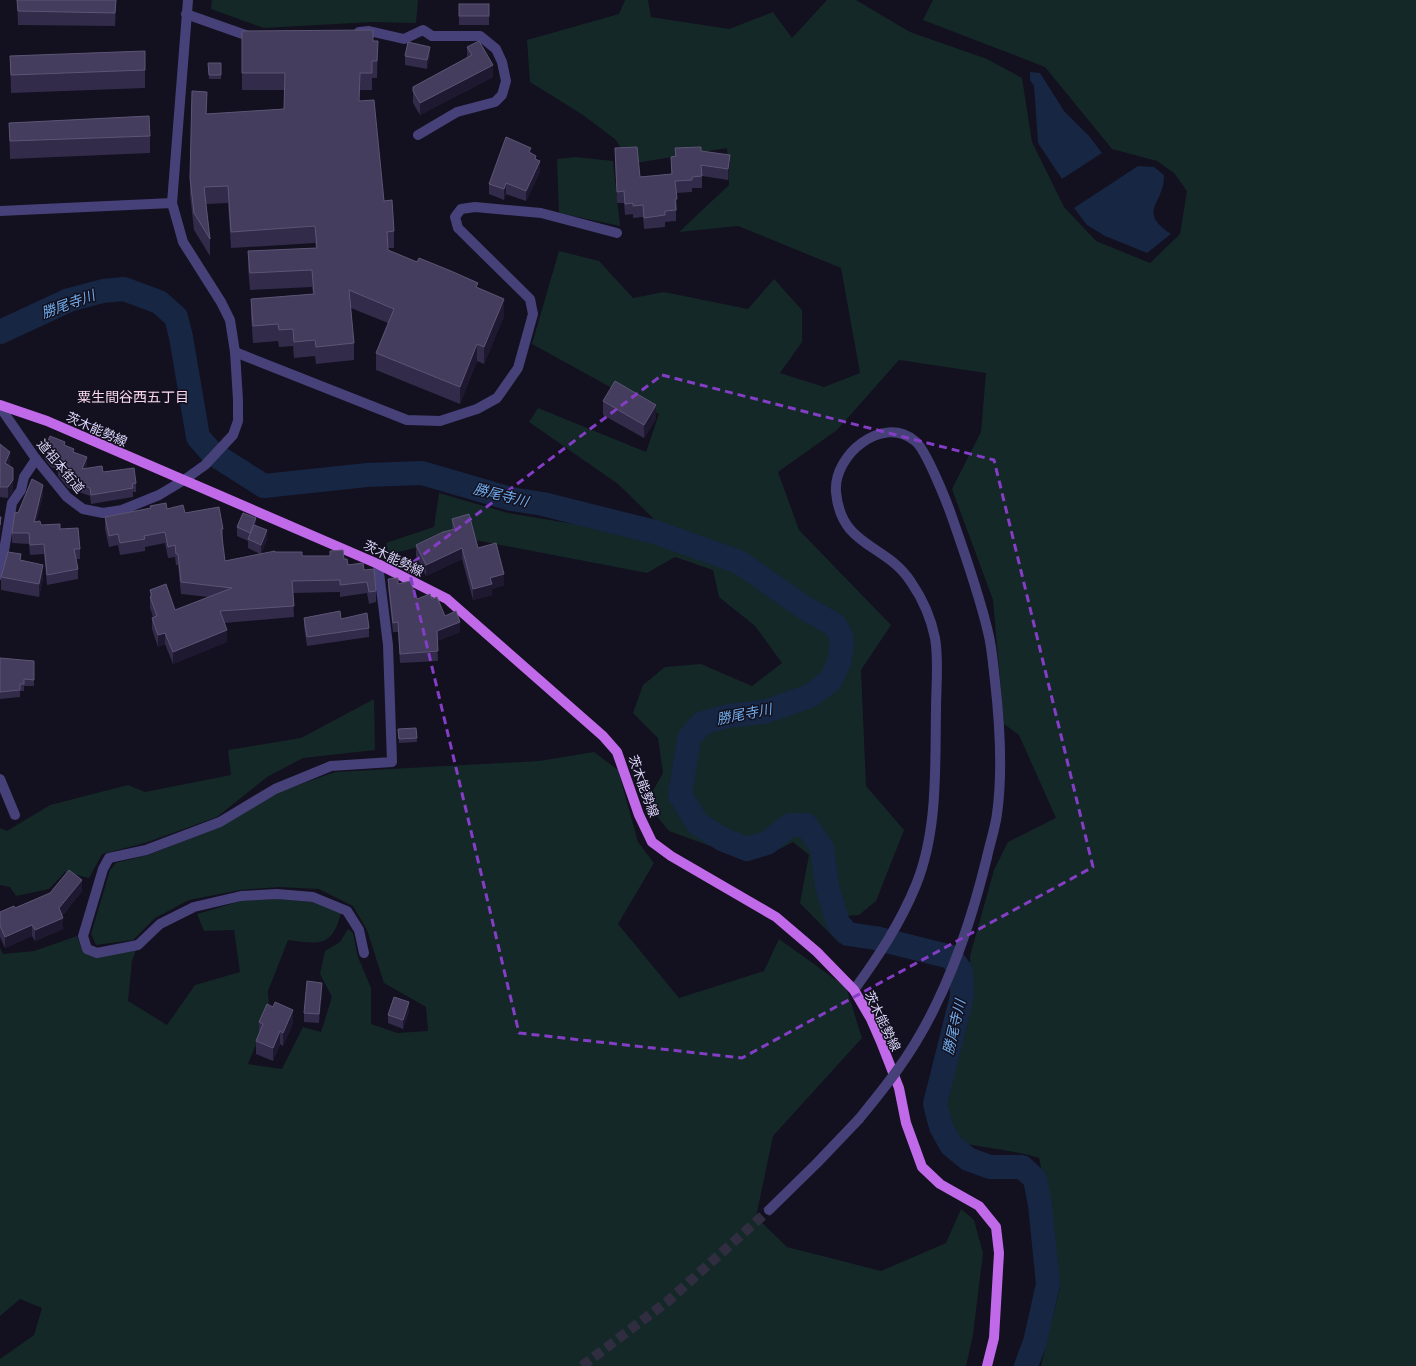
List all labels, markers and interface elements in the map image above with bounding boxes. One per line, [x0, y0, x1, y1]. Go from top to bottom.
water label: 勝尾寺川 [39, 286, 99, 321]
district label: 粟生間谷西五丁目 [77, 389, 189, 405]
street label: 茨木能勢線 [64, 409, 130, 450]
street label: 道祖本街道 [34, 437, 87, 496]
water label: 勝尾寺川 [472, 480, 532, 510]
street label: 茨木能勢線 [361, 537, 426, 579]
water label: 勝尾寺川 [715, 700, 775, 727]
street label: 茨木能勢線 [625, 753, 662, 819]
street label: 茨木能勢線 [862, 989, 904, 1054]
water label: 勝尾寺川 [940, 996, 969, 1056]

